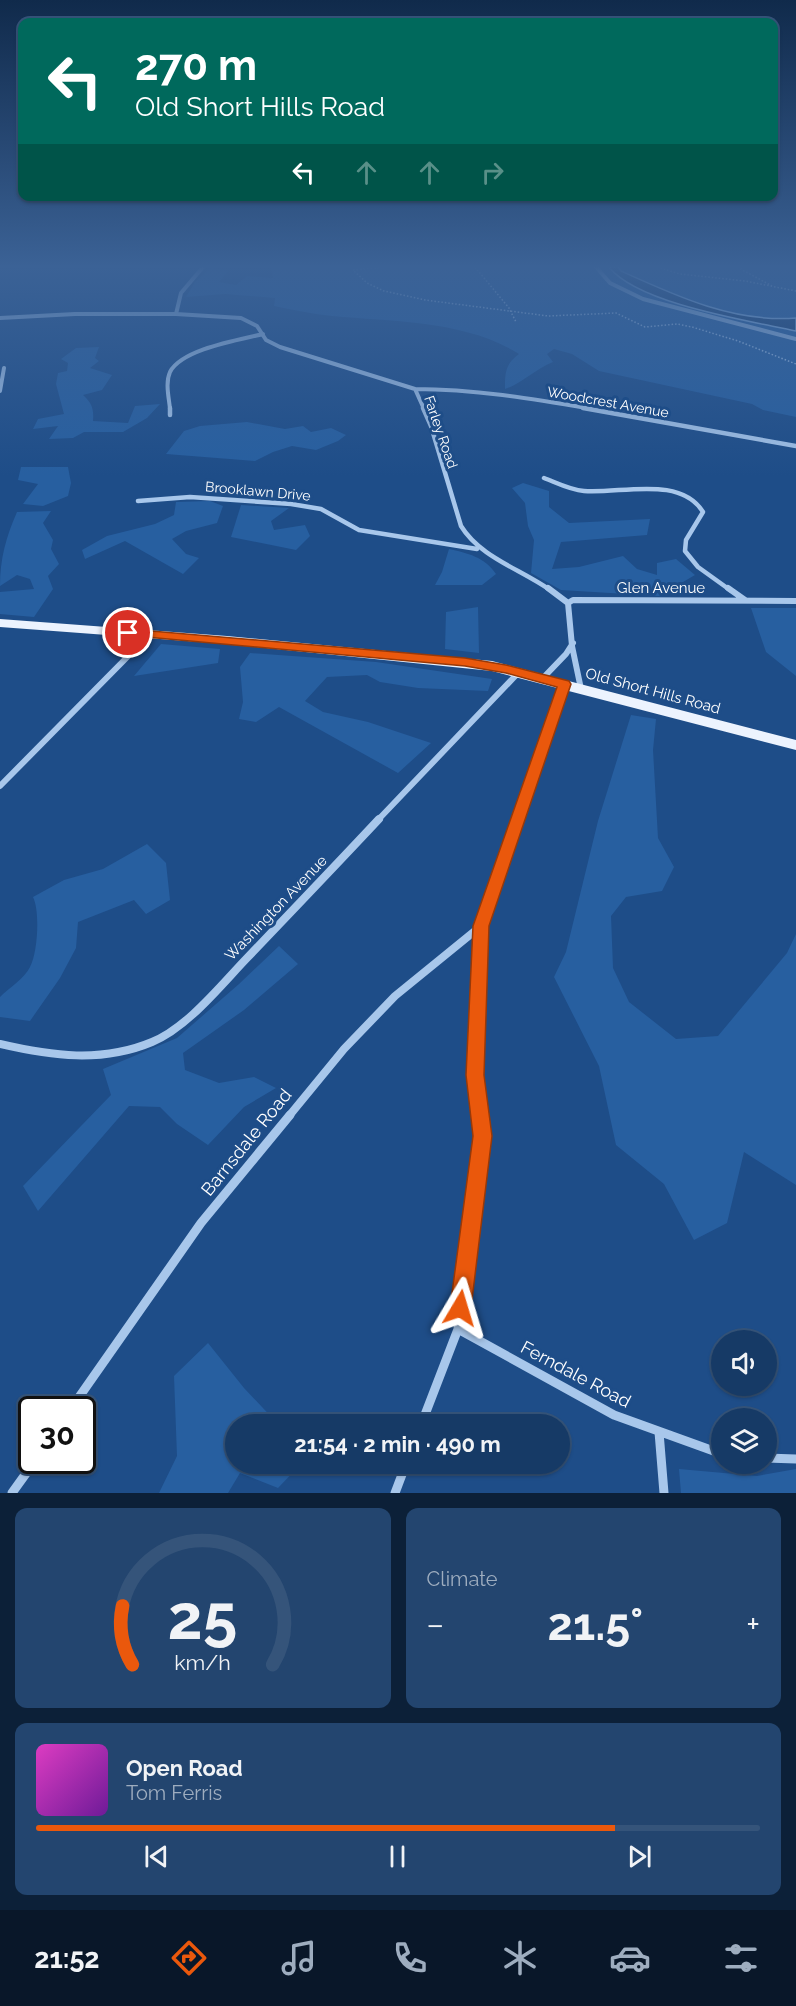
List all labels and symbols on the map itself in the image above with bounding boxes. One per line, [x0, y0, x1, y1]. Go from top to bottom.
street label: Woodcrest Avenue [546, 383, 670, 421]
street label: Farley Road [421, 393, 461, 471]
street label: Brooklawn Drive [205, 478, 311, 504]
street label: Glen Avenue [617, 579, 705, 597]
pin [102, 607, 153, 658]
street label: Old Short Hills Road [584, 664, 722, 718]
street label: Washington Avenue [221, 852, 331, 964]
street label: Barnsdale Road [196, 1084, 296, 1200]
position arrow [428, 1276, 492, 1340]
street label: Ferndale Road [517, 1336, 635, 1412]
speed limit sign: 30 [18, 1396, 96, 1474]

